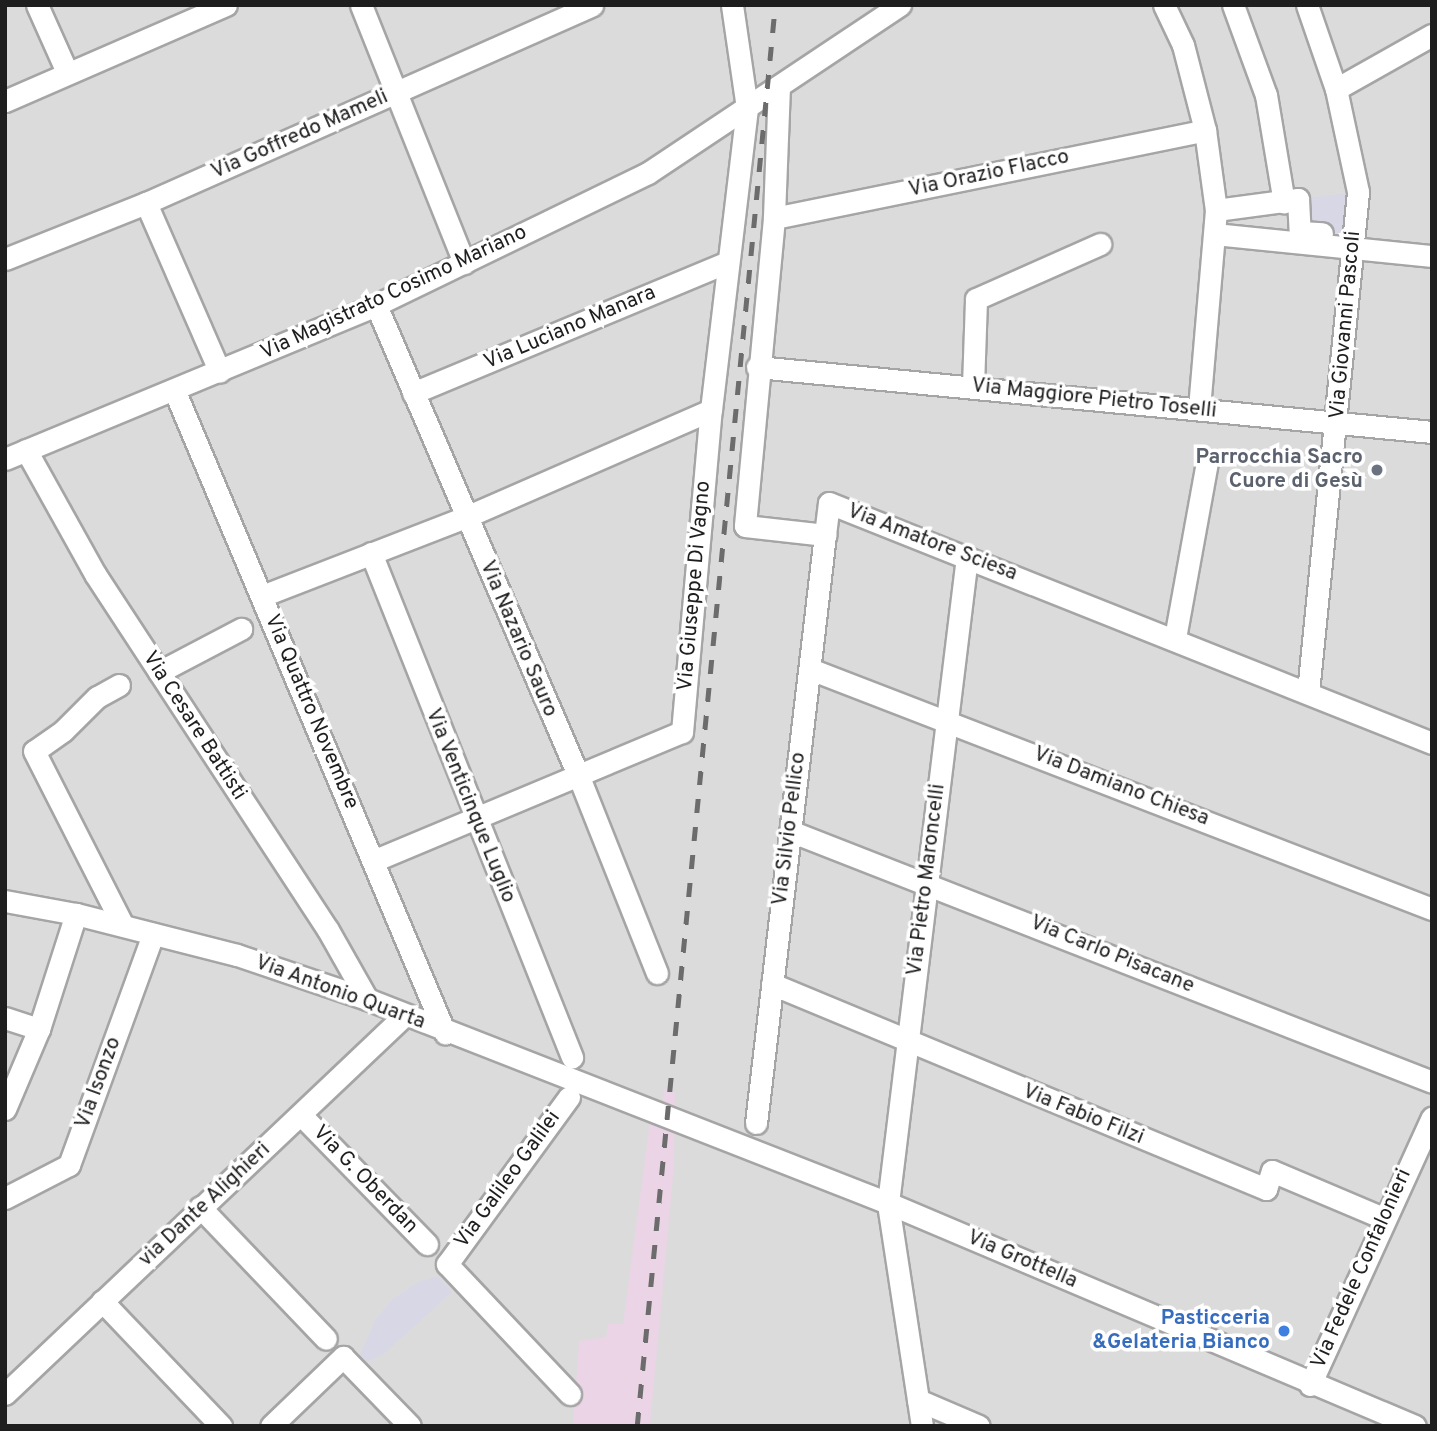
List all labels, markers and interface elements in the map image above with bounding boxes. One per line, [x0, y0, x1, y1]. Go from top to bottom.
street label: Via Goffredo Mameli [208, 85, 392, 185]
street label: Via Orazio Flacco [906, 145, 1072, 203]
street label: Via Magistrato Cosimo Mariano [257, 220, 531, 366]
street label: Via Giovanni Pascoli [1325, 230, 1367, 420]
street label: Via Luciano Manara [480, 280, 660, 376]
street label: Via Maggiore Pietro Toselli [970, 374, 1218, 424]
place label: Parrocchia Sacro Cuore di Gesù [1195, 445, 1363, 495]
marker: Parrocchia Sacro Cuore di Gesù [1369, 462, 1385, 478]
street label: Via Giuseppe Di Vagno [673, 479, 717, 693]
street label: Via Amatore Sciesa [843, 499, 1021, 587]
street label: Via Nazario Sauro [474, 557, 562, 721]
street label: Via Quattro Novembre [259, 611, 363, 813]
street label: Via Cesare Battisti [137, 647, 251, 805]
street label: Via Venticinque Luglio [419, 705, 521, 907]
street label: Via Damiano Chiesa [1030, 742, 1212, 832]
street label: Via Silvio Pellico [768, 751, 812, 907]
street label: Via Pietro Maroncelli [903, 783, 951, 977]
street label: Via Carlo Pisacane [1026, 911, 1198, 999]
street label: Via Antonio Quarta [251, 950, 429, 1036]
street label: Via Isonzo [71, 1034, 127, 1132]
street label: Via Fabio Filzi [1019, 1079, 1147, 1151]
street label: Via Galileo Galilei [450, 1106, 566, 1254]
street label: Via G. Oberdan [307, 1121, 423, 1239]
street label: via Dante Alighieri [134, 1137, 276, 1273]
street label: Via Fedele Confalonieri [1307, 1165, 1417, 1373]
street label: Via Grottella [963, 1225, 1081, 1295]
place label: Pasticceria &Gelateria Bianco [1092, 1306, 1270, 1356]
marker: Pasticceria &Gelateria Bianco [1276, 1323, 1292, 1339]

